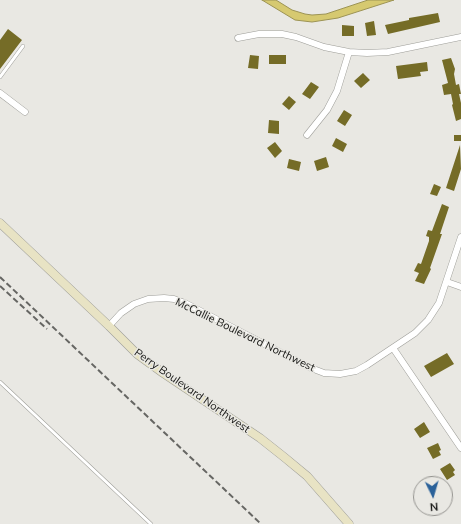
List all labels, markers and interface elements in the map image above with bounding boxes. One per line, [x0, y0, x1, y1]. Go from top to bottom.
street label: McCallie Boulevard Northwest [173, 295, 317, 375]
street label: Perry Boulevard Northwest [132, 346, 252, 436]
north arrow [413, 476, 453, 516]
text: N [429, 500, 439, 514]

